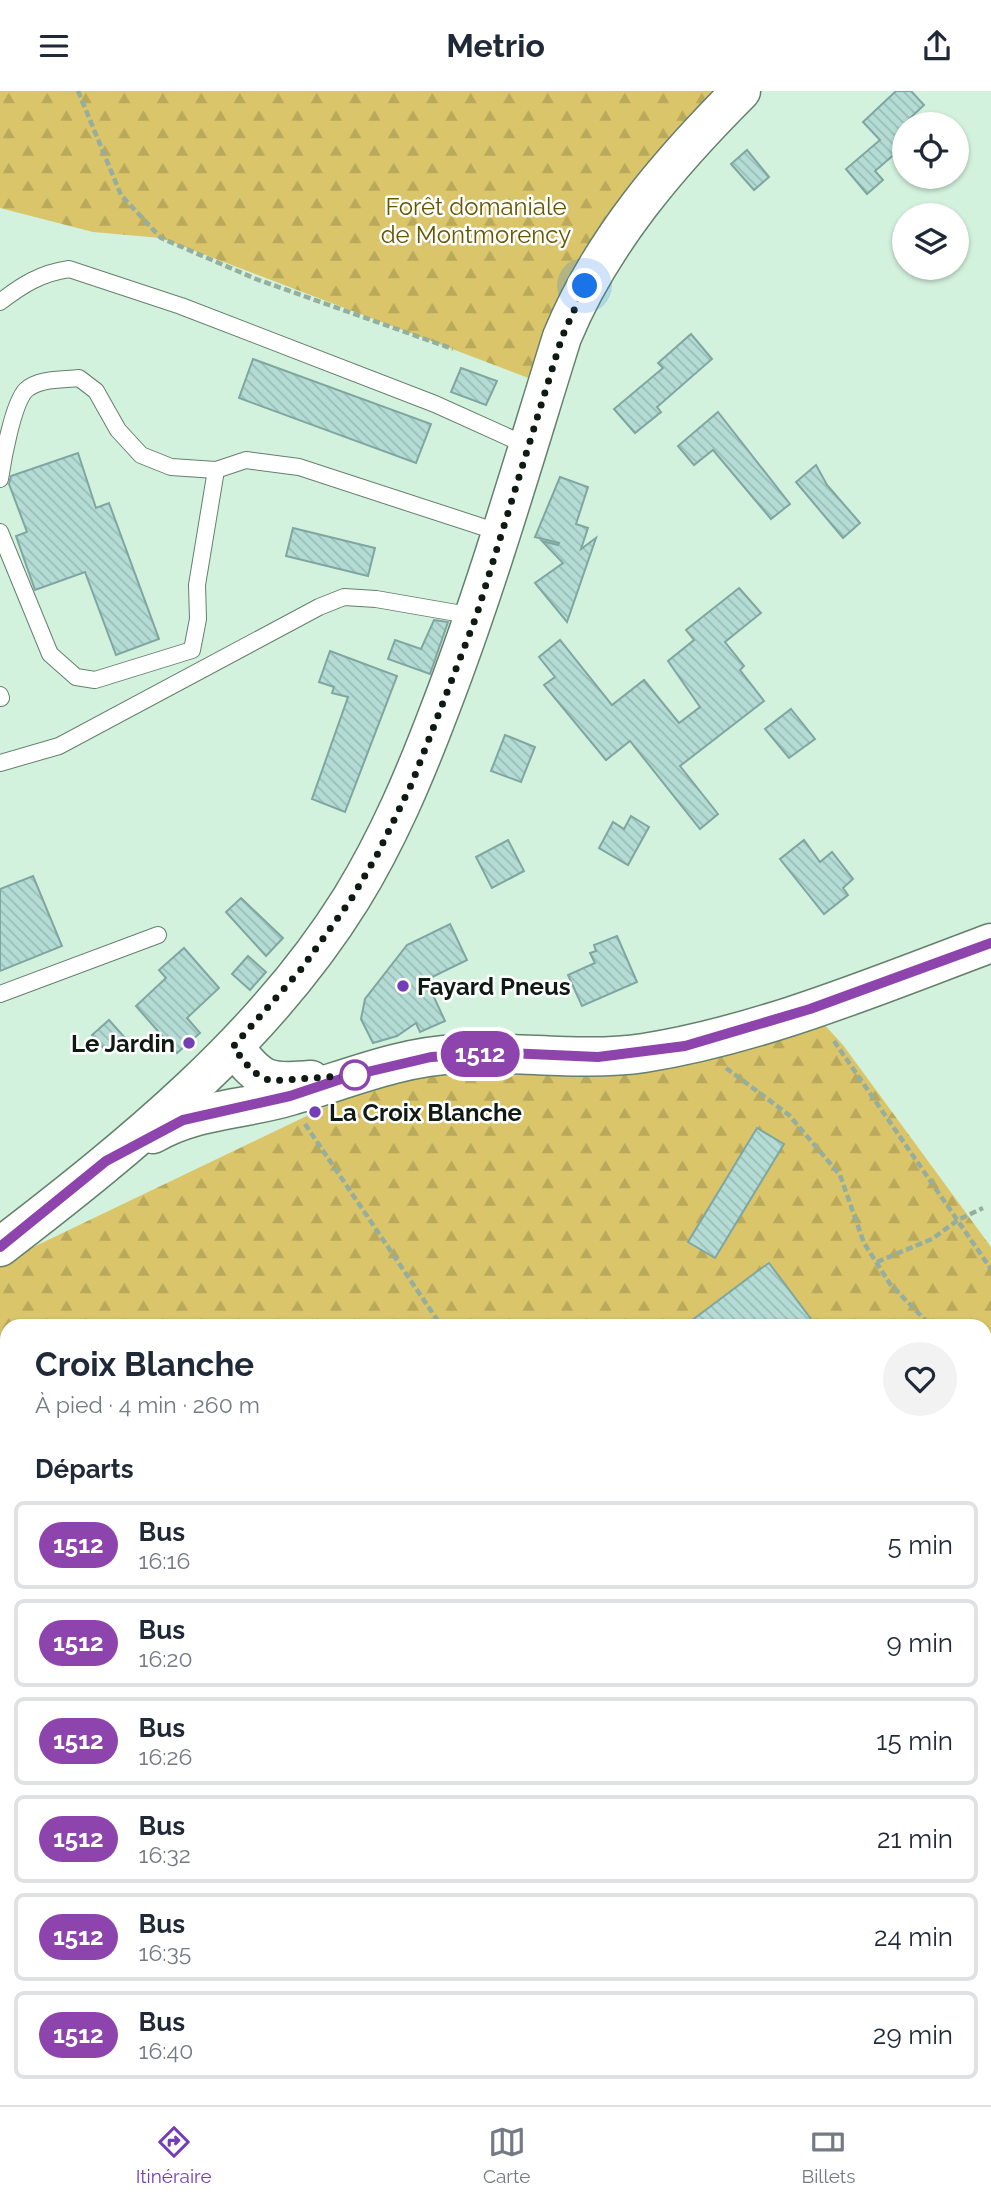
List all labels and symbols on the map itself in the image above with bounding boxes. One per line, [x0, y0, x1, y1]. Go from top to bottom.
park label: Forêt domaniale de Montmorency [381, 192, 571, 249]
your location [567, 268, 602, 303]
place label: Fayard Pneus [417, 972, 571, 1001]
marker: Fayard Pneus [395, 978, 411, 994]
place label: Le Jardin [71, 1029, 175, 1058]
line badge: 1512 [431, 1031, 529, 1077]
marker: Le Jardin [181, 1035, 197, 1051]
unlabelled marker [340, 1060, 370, 1090]
place label: La Croix Blanche [329, 1098, 522, 1127]
marker: La Croix Blanche [307, 1104, 323, 1120]

